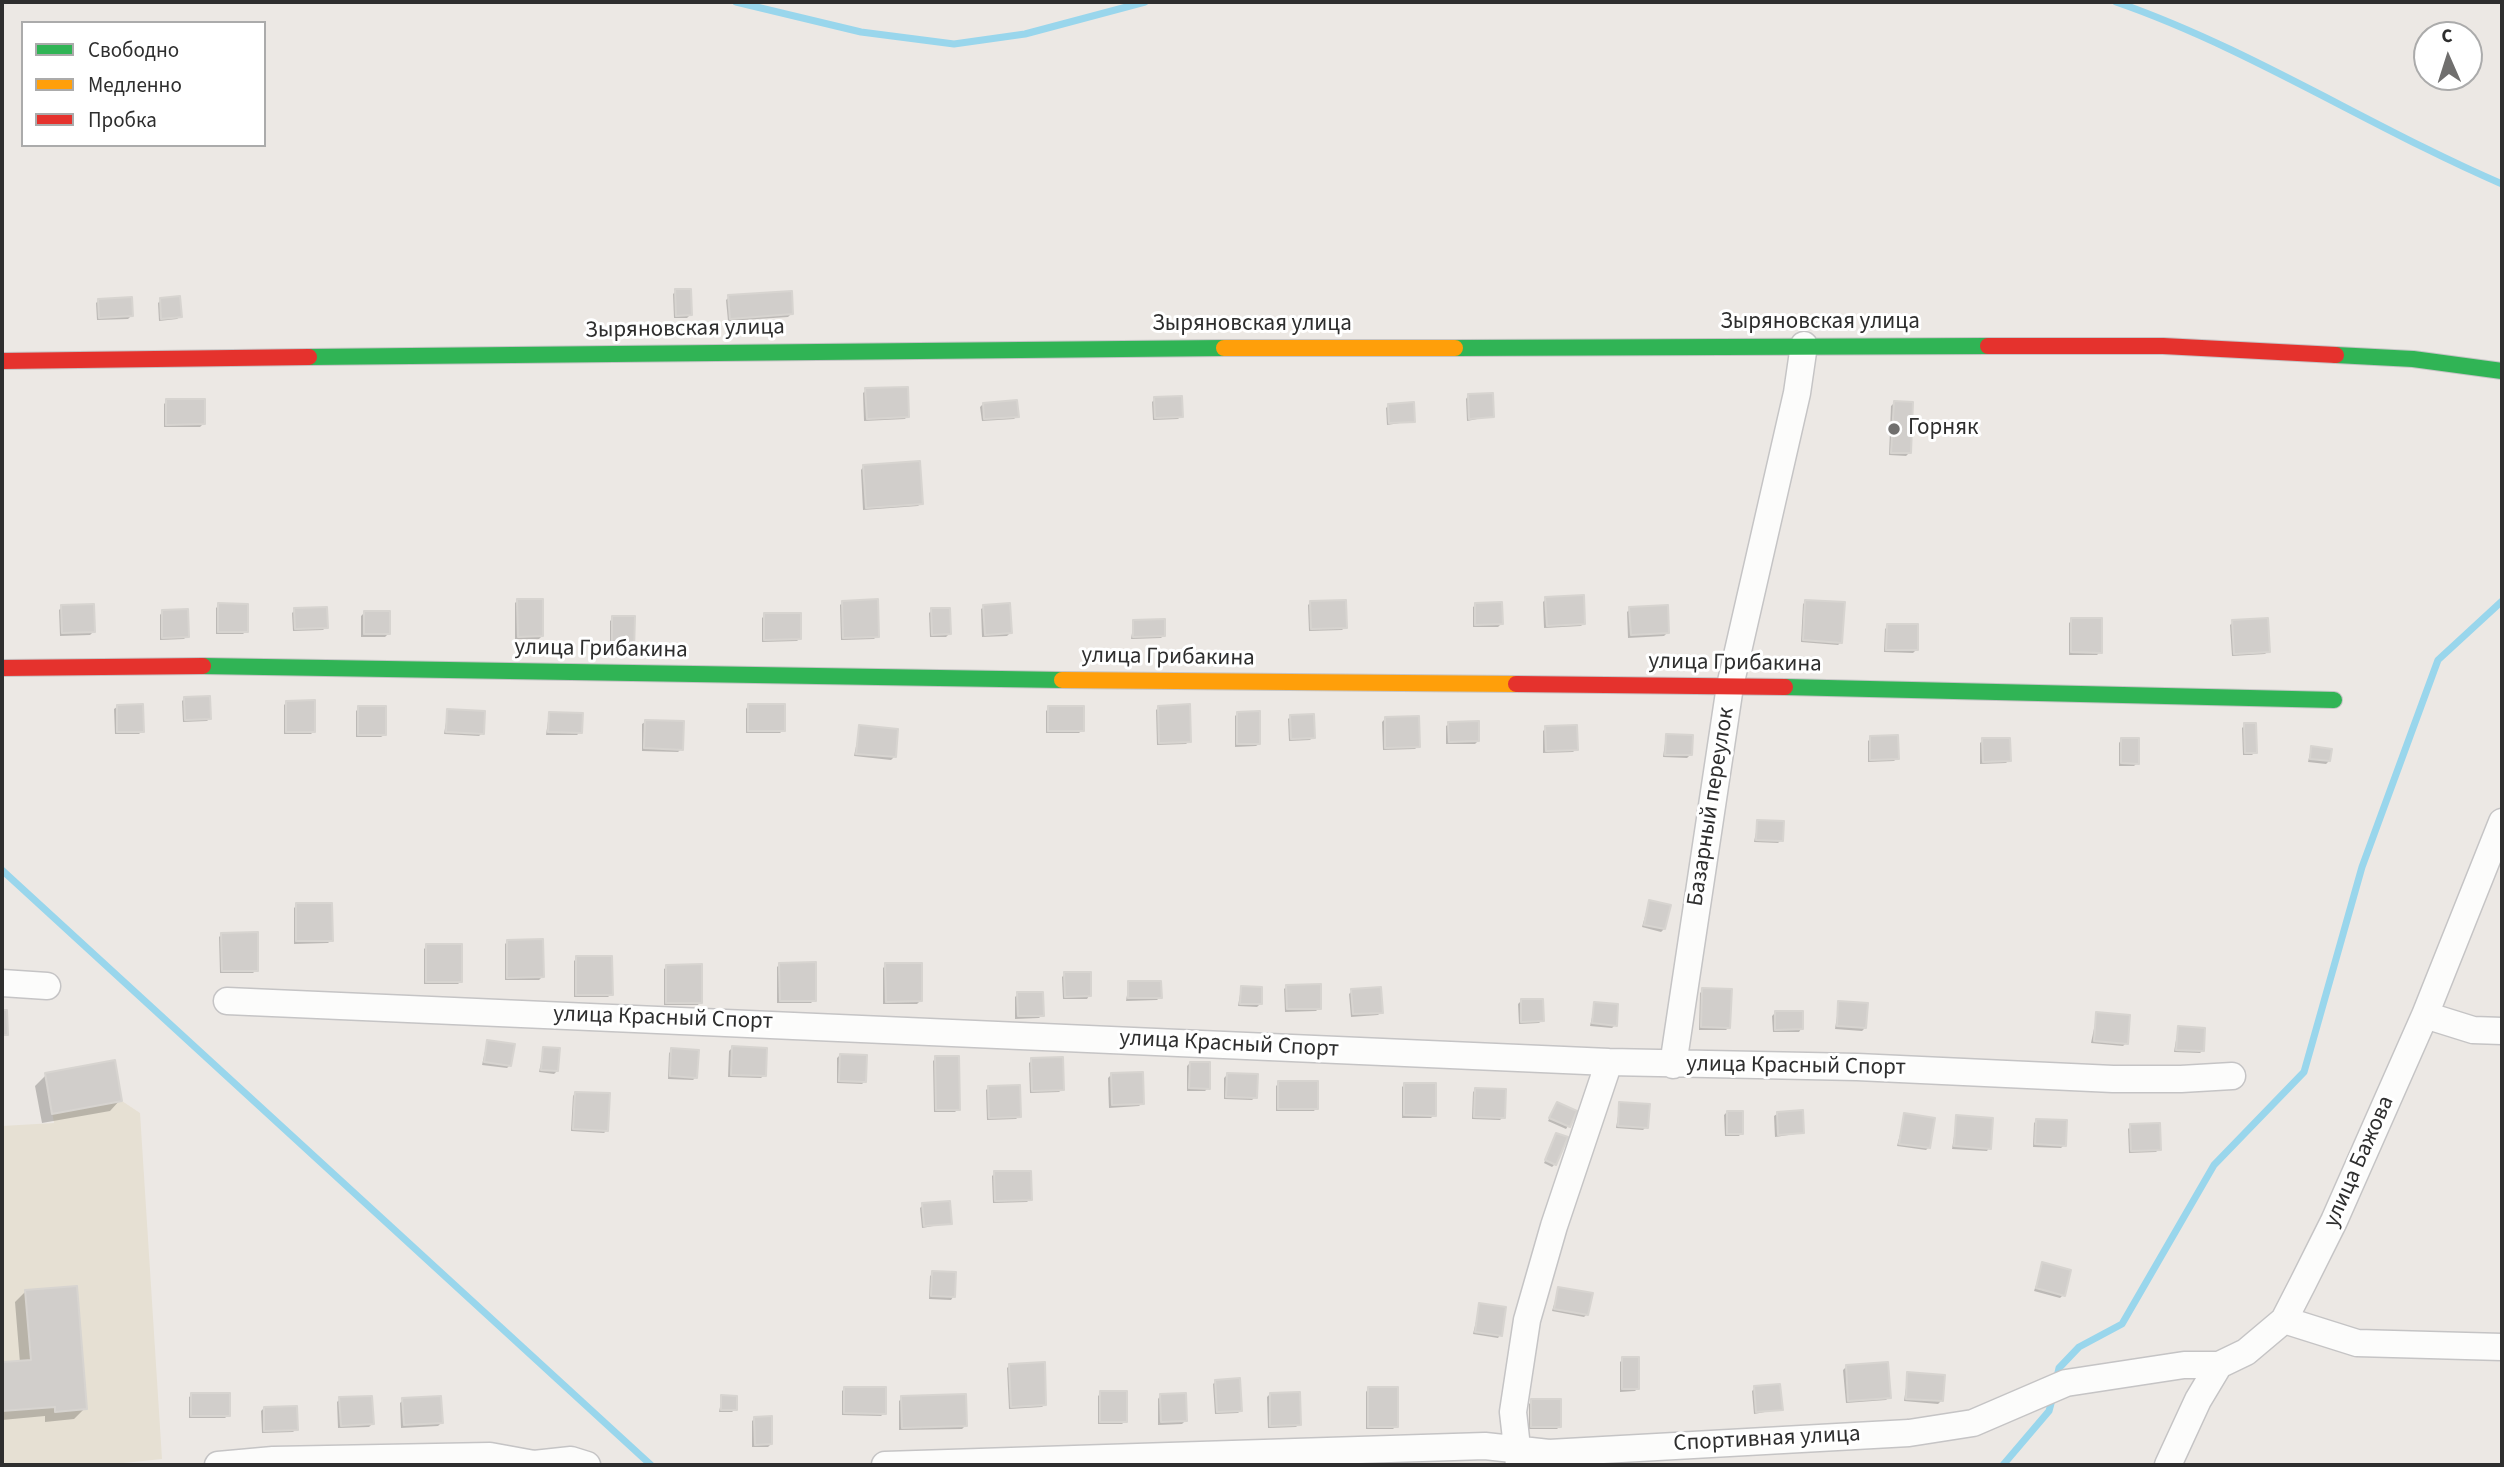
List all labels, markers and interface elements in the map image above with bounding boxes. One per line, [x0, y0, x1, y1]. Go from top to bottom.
legend [21, 21, 266, 147]
north arrow [2413, 21, 2483, 91]
text: С [2441, 23, 2453, 50]
text: Свободно [88, 35, 179, 65]
text: Медленно [88, 70, 182, 100]
text: Пробка [88, 105, 157, 135]
street label: Зыряновская улица [1720, 309, 1920, 337]
street label: Зыряновская улица [1152, 311, 1352, 339]
street label: Зыряновская улица [585, 314, 785, 346]
place label: Горняк [1908, 415, 1978, 443]
marker: Горняк [1886, 421, 1902, 437]
street label: улица Грибакина [514, 635, 688, 665]
street label: улица Грибакина [1081, 643, 1255, 673]
street label: улица Грибакина [1648, 649, 1822, 679]
street label: Базарный переулок [1683, 706, 1741, 908]
street label: улица Красный Спорт [553, 1001, 773, 1037]
street label: улица Красный Спорт [1118, 1025, 1340, 1065]
street label: улица Красный Спорт [1686, 1051, 1906, 1083]
street label: улица Бажова [2319, 1092, 2401, 1232]
street label: Спортивная улица [1673, 1421, 1861, 1459]

